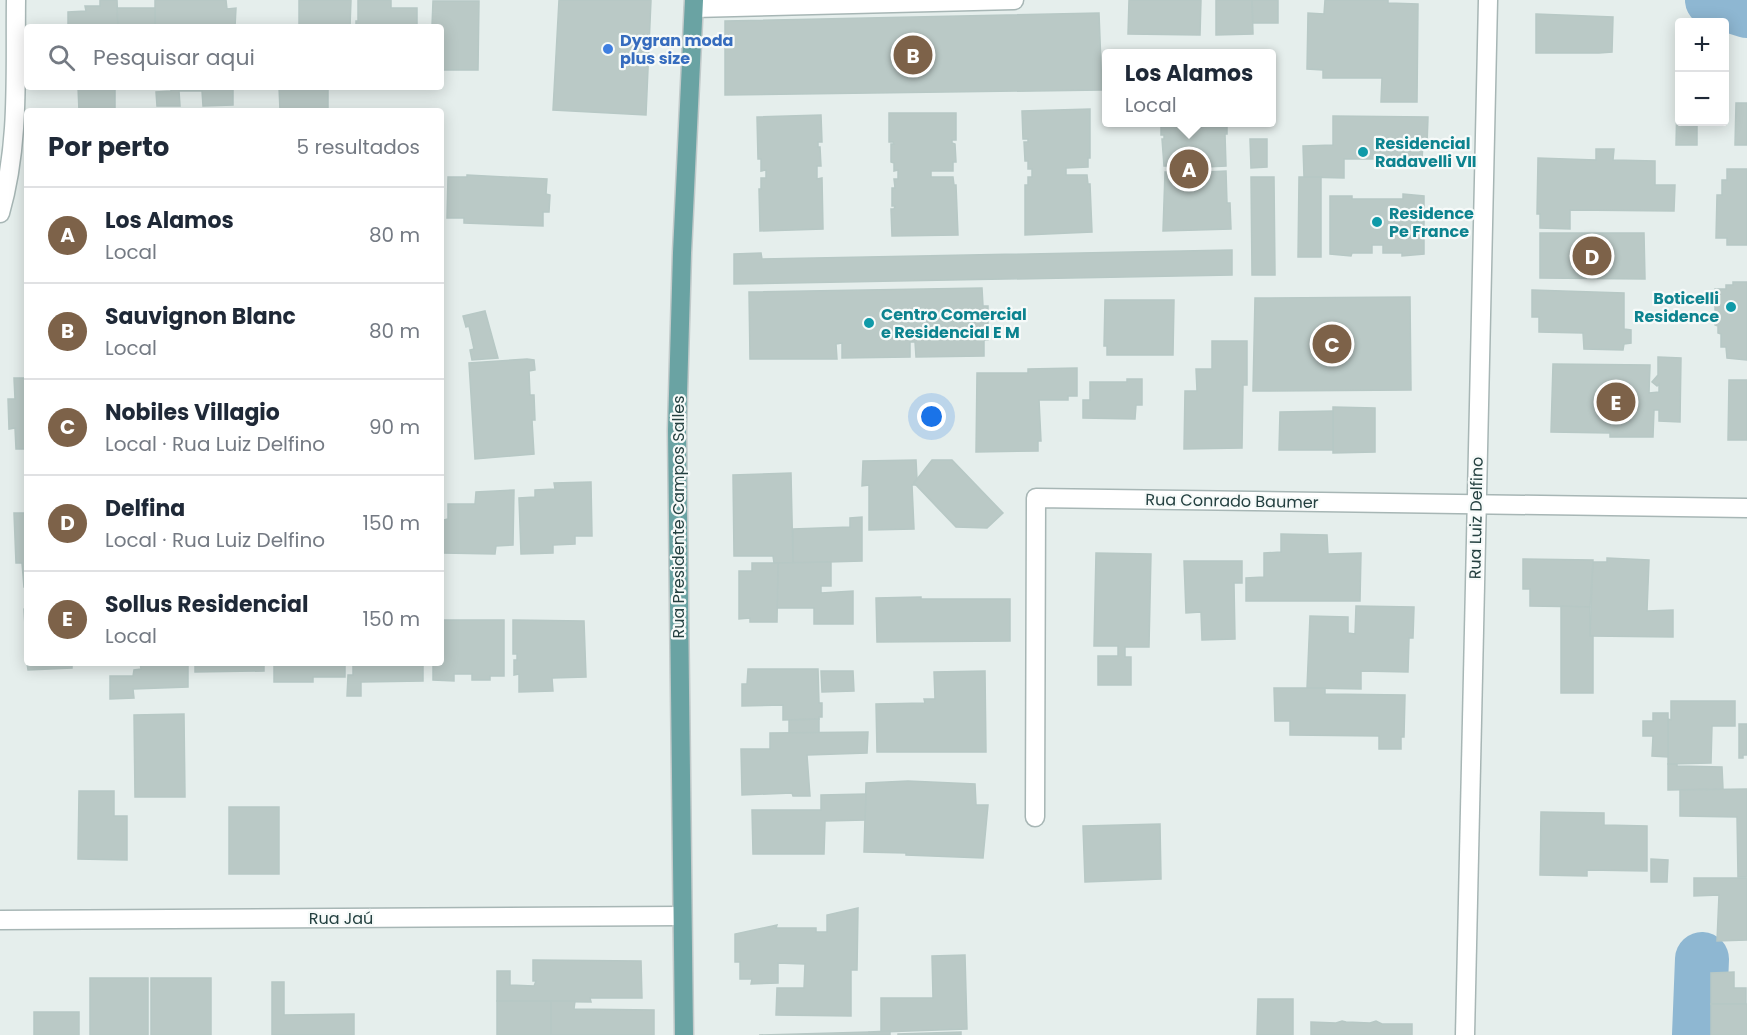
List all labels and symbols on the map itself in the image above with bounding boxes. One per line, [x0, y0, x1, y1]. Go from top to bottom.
place label: Dygran moda plus size [620, 29, 733, 70]
pin: B [894, 32, 932, 78]
marker: Dygran moda plus size [601, 42, 615, 56]
place label: Residencial Radavelli VII [1375, 132, 1477, 173]
marker: Residencial Radavelli VII [1356, 145, 1370, 159]
pin: A [1170, 146, 1208, 192]
place label: Residence Pe France [1389, 202, 1474, 243]
marker: Residence Pe France [1370, 215, 1384, 229]
pin: D [1572, 234, 1612, 278]
place label: Boticelli Residence [1634, 287, 1719, 328]
marker: Boticelli Residence [1724, 300, 1738, 314]
place label: Centro Comercial e Residencial E M [881, 303, 1027, 344]
marker: Centro Comercial e Residencial E M [862, 316, 876, 330]
pin: C [1312, 322, 1352, 366]
pin: E [1596, 380, 1636, 424]
street label: Rua Presidente Campos Salles [667, 395, 690, 639]
your location [917, 402, 946, 431]
street label: Rua Luiz Delfino [1463, 457, 1489, 579]
street label: Rua Conrado Baumer [1145, 488, 1319, 514]
street label: Rua Jaú [309, 907, 373, 930]

